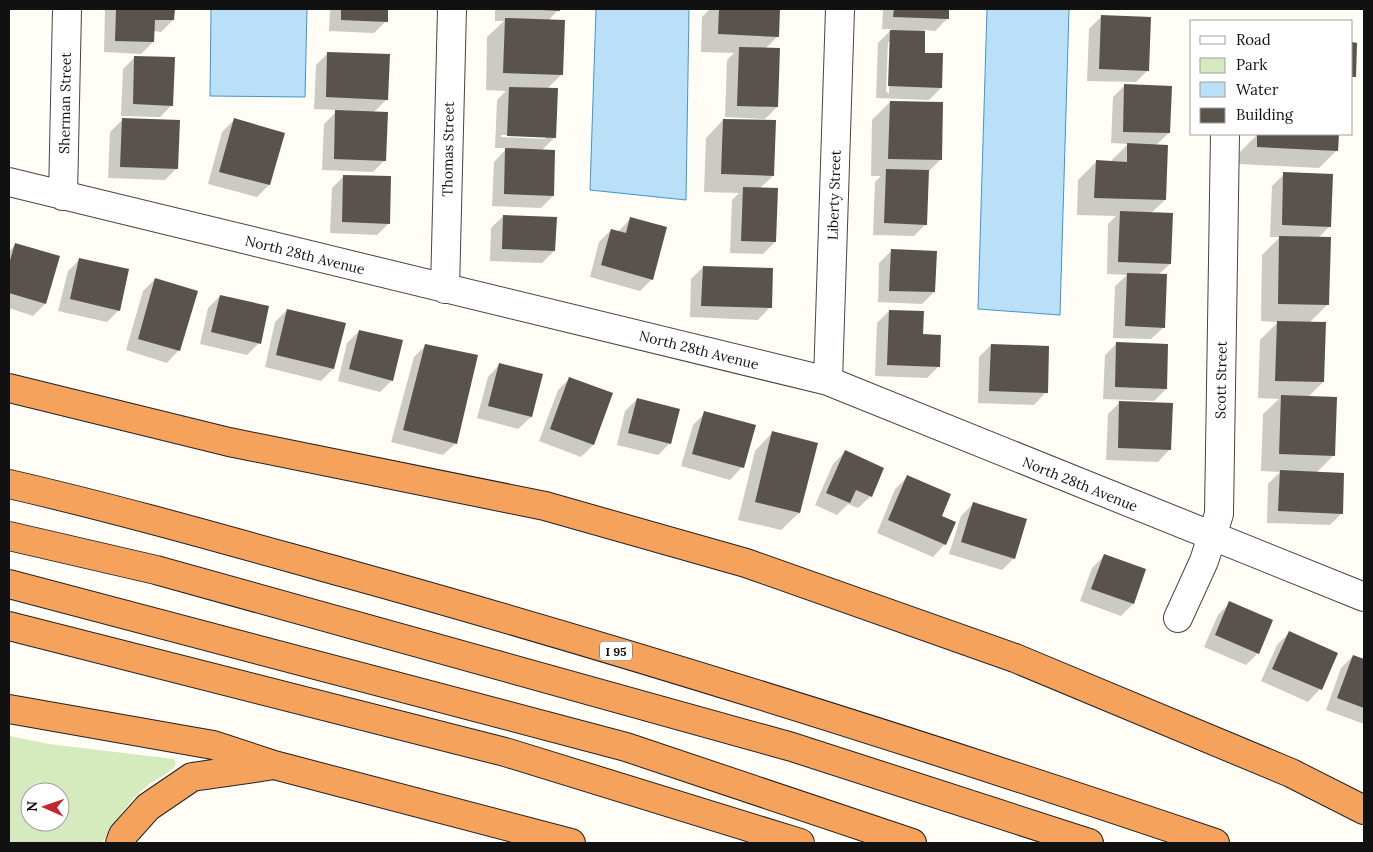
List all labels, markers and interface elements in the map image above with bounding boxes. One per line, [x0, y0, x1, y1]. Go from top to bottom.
legend [1190, 20, 1353, 135]
text: Road [1236, 30, 1271, 49]
street label: Sherman Street [55, 51, 75, 154]
text: Park [1236, 55, 1267, 74]
text: Water [1236, 80, 1279, 99]
street label: Thomas Street [438, 101, 458, 197]
text: Building [1236, 105, 1294, 124]
street label: Liberty Street [823, 149, 845, 240]
street label: North 28th Avenue [243, 231, 367, 279]
street label: North 28th Avenue [637, 326, 761, 374]
street label: Scott Street [1211, 340, 1231, 419]
street label: North 28th Avenue [1020, 453, 1141, 515]
road number: I 95 [600, 641, 632, 660]
north arrow [20, 782, 70, 832]
text: N [23, 801, 41, 812]

